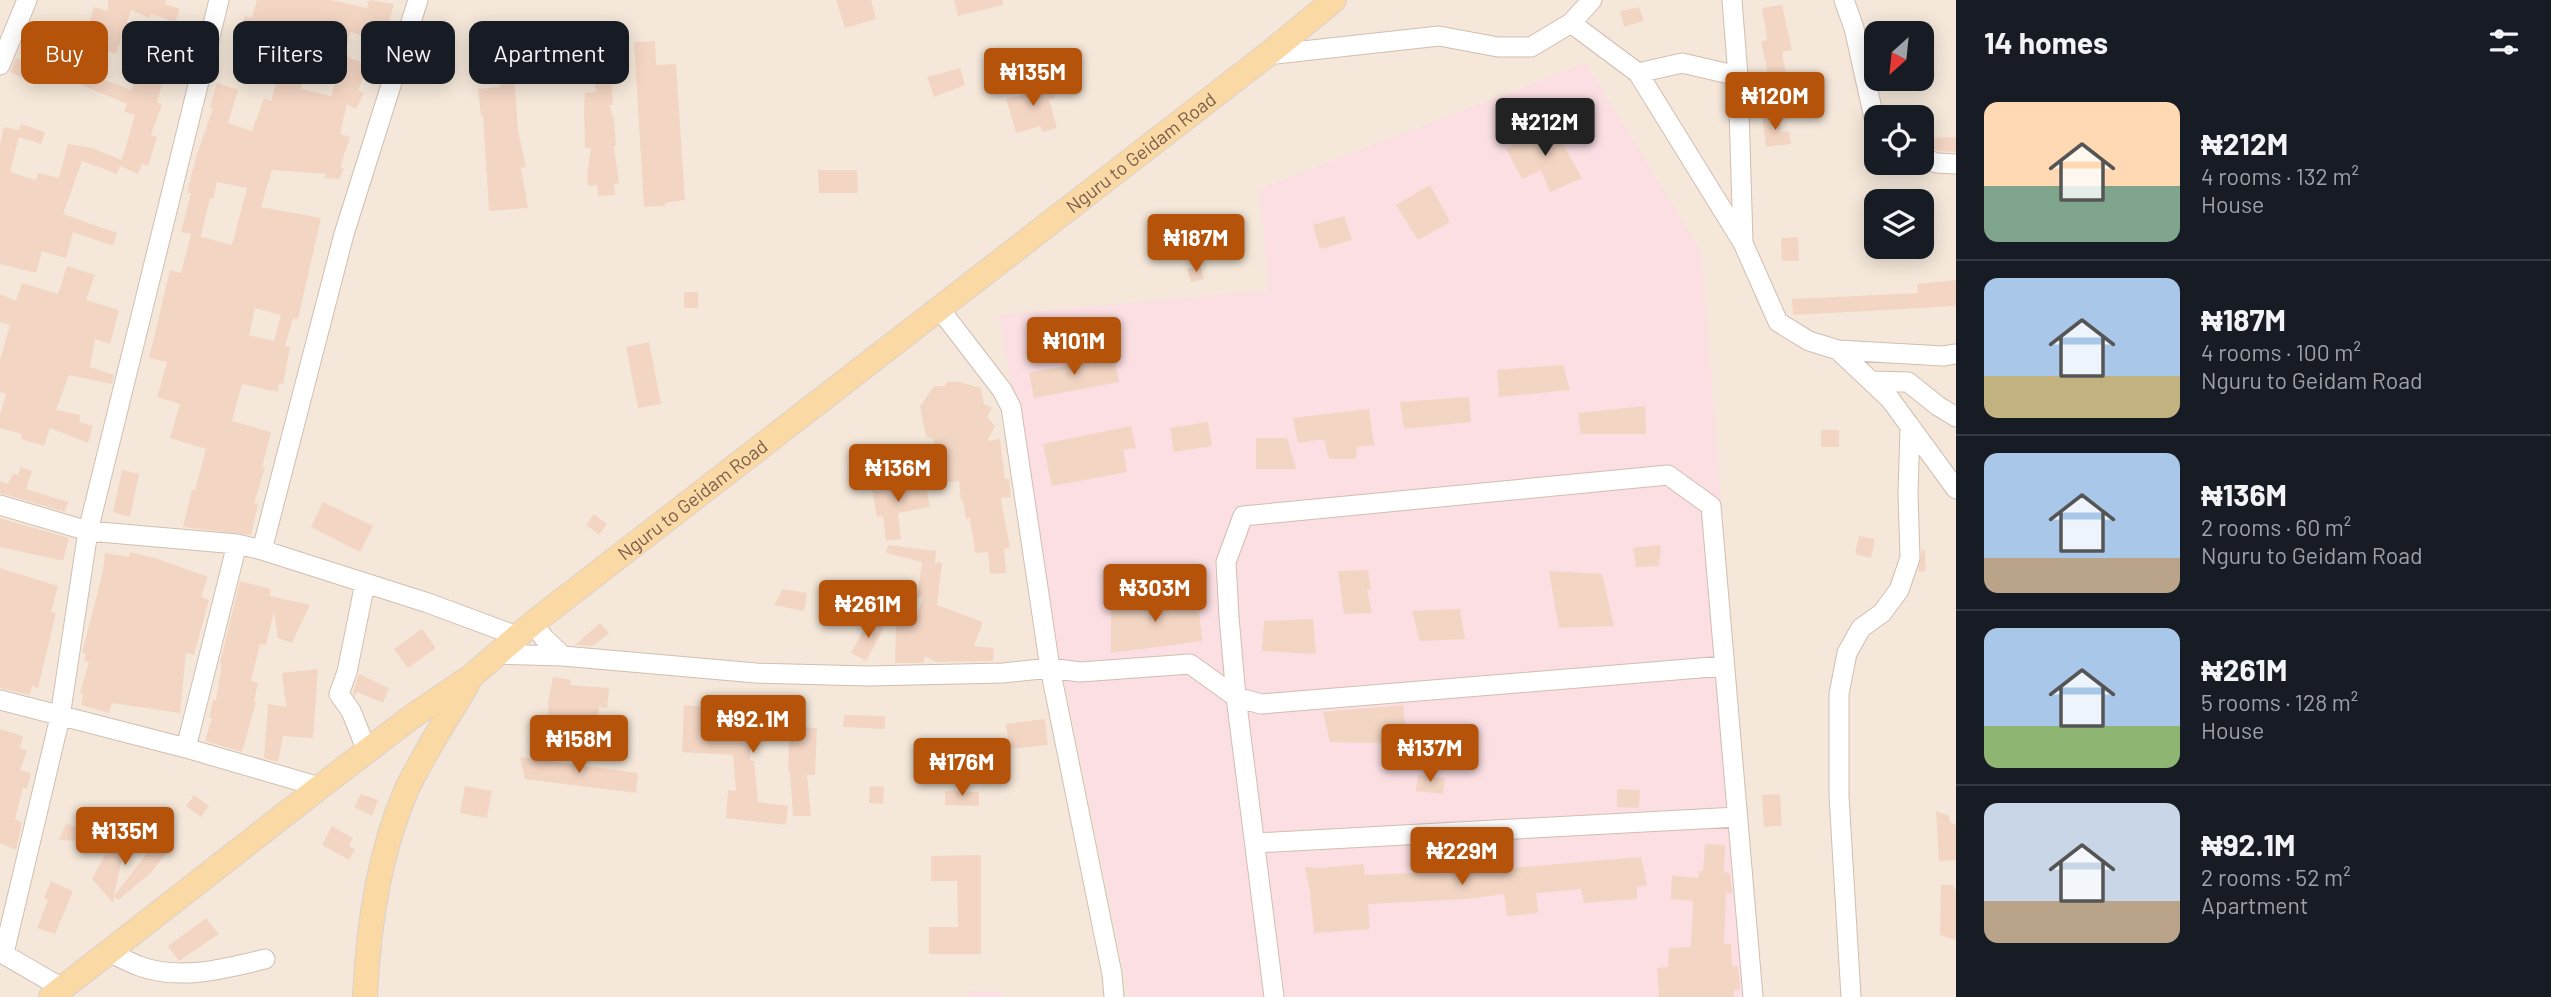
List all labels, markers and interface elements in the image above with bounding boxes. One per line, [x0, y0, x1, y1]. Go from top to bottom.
chip: Buy [21, 21, 108, 84]
chip: Rent [122, 21, 219, 84]
chip: Filters [233, 21, 347, 84]
chip: New [361, 21, 455, 84]
chip: Apartment [469, 21, 629, 84]
north arrow [1864, 21, 1934, 91]
map controls [1864, 21, 1934, 259]
icon: filters [2485, 23, 2523, 61]
text: 14 homes [1984, 24, 2108, 60]
pin: ₦135M [984, 48, 1082, 108]
text: ₦135M [1000, 57, 1066, 85]
pin: ₦120M [1726, 72, 1824, 132]
text: ₦120M [1741, 81, 1809, 109]
street label: Nguru to Geidam Road [1061, 87, 1220, 217]
pin: ₦212M [1496, 99, 1594, 158]
button: locate [1864, 105, 1934, 175]
text: ₦212M [1512, 107, 1578, 135]
text: ₦212M [2201, 125, 2288, 161]
icon: home [2040, 130, 2124, 214]
text: 4 rooms · 132 m² [2201, 162, 2359, 190]
button: layers [1864, 189, 1934, 259]
text: House [2201, 190, 2264, 218]
pin: ₦187M [1147, 215, 1245, 274]
text: ₦187M [1163, 223, 1229, 251]
text: ₦187M [2201, 301, 2286, 337]
icon: home [2040, 306, 2124, 390]
pin: ₦101M [1025, 318, 1123, 377]
text: ₦101M [1043, 326, 1105, 354]
text: 4 rooms · 100 m² [2201, 338, 2361, 366]
text: Nguru to Geidam Road [2201, 366, 2423, 394]
street label: Nguru to Geidam Road [613, 434, 772, 564]
pin: ₦136M [849, 444, 947, 504]
text: ₦136M [865, 453, 931, 481]
text: ₦136M [2201, 476, 2287, 512]
icon: home [2040, 481, 2124, 565]
text: 2 rooms · 60 m² [2201, 513, 2351, 541]
text: Nguru to Geidam Road [2201, 541, 2423, 569]
pin: ₦303M [1106, 564, 1204, 624]
text: ₦303M [1119, 573, 1191, 601]
pin: ₦261M [819, 580, 917, 640]
text: ₦261M [835, 589, 901, 617]
text: ₦261M [2201, 651, 2287, 687]
icon: home [2040, 656, 2124, 740]
text: 5 rooms · 128 m² [2201, 688, 2358, 716]
pin: ₦92.1M [696, 696, 810, 755]
text: ₦92.1M [717, 704, 789, 732]
pin: ₦158M [530, 716, 628, 775]
text: House [2201, 716, 2264, 744]
text: ₦158M [546, 724, 612, 752]
pin: ₦137M [1381, 724, 1479, 784]
text: ₦137M [1397, 733, 1463, 761]
pin: ₦176M [913, 738, 1011, 798]
text: ₦176M [930, 747, 994, 775]
pin: ₦135M [76, 808, 174, 867]
text: ₦135M [92, 816, 158, 844]
text: ₦92.1M [2201, 826, 2296, 862]
pin: ₦229M [1413, 828, 1511, 887]
icon: home [2040, 831, 2124, 915]
text: ₦229M [1426, 836, 1498, 864]
text: 2 rooms · 52 m² [2201, 863, 2351, 891]
text: Apartment [2201, 891, 2308, 919]

